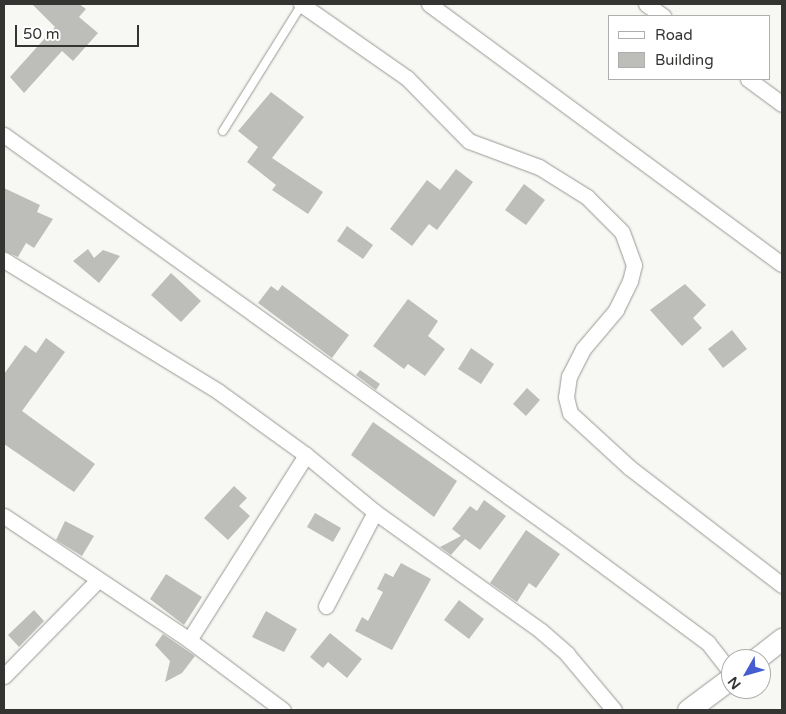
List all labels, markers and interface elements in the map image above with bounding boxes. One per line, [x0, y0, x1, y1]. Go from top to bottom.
scale bar [18, 15, 141, 47]
legend [608, 15, 771, 80]
text: 50 m [23, 25, 60, 43]
text: Road [655, 26, 693, 44]
text: Building [655, 51, 714, 69]
north arrow [721, 649, 771, 699]
text: N [724, 673, 745, 693]

